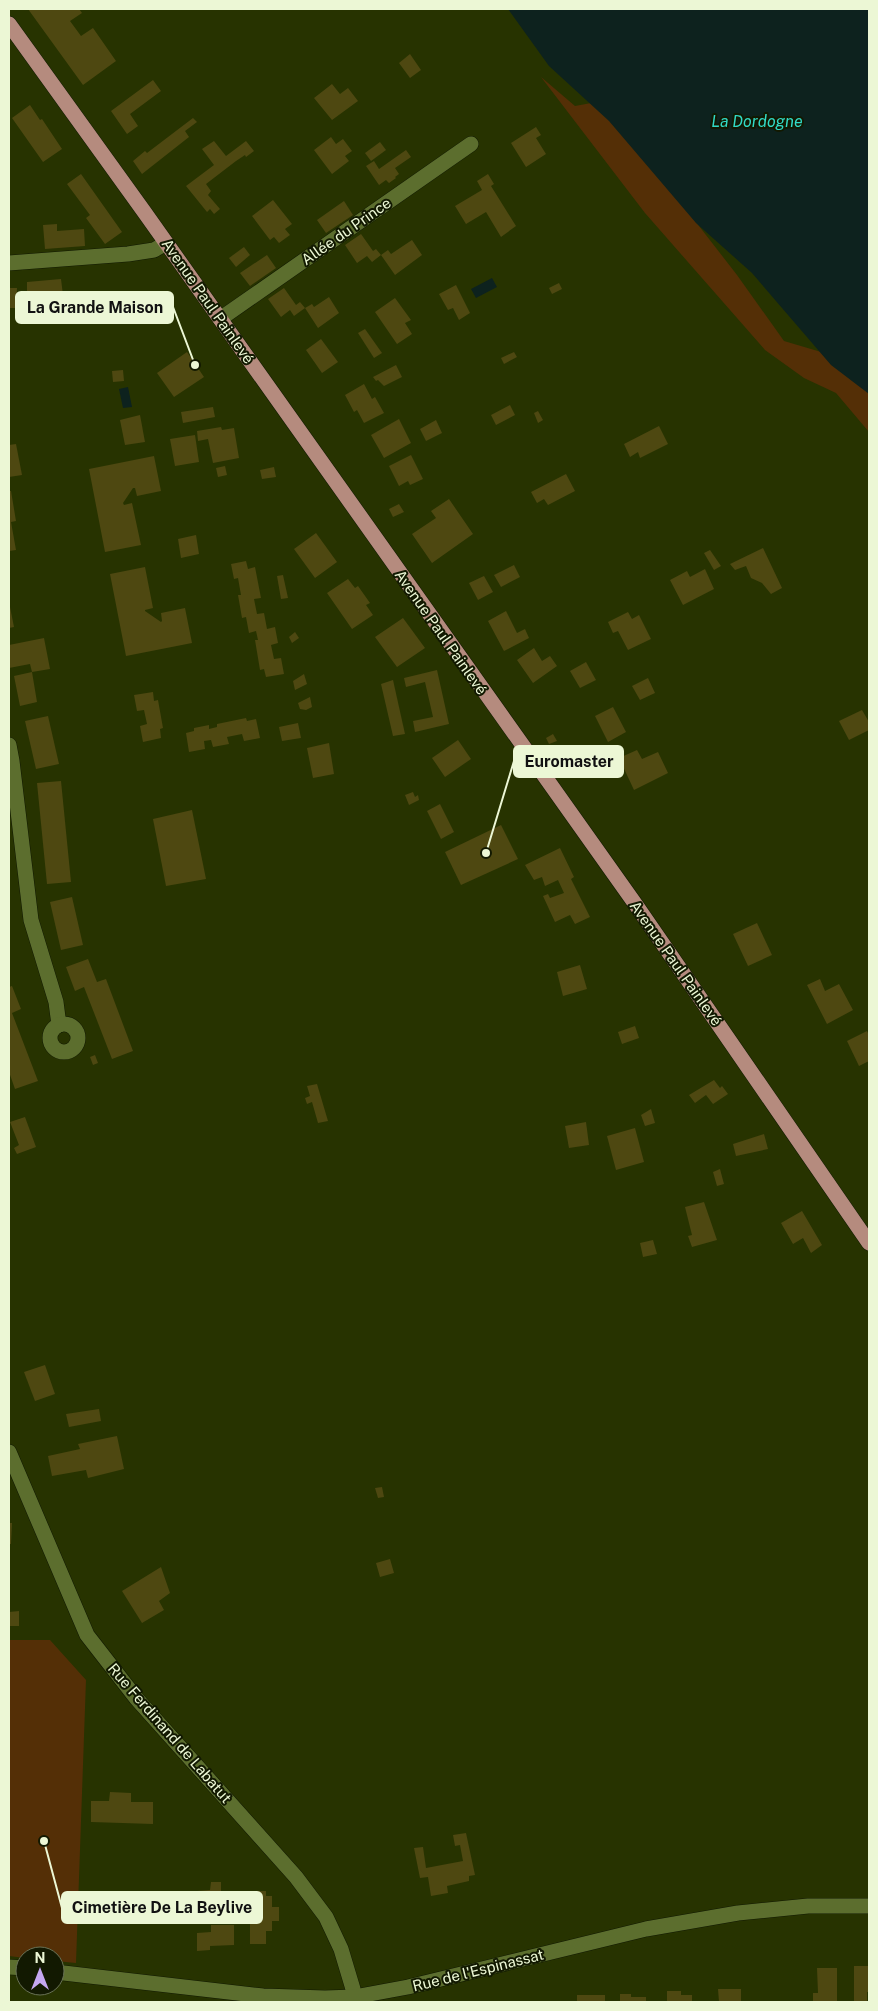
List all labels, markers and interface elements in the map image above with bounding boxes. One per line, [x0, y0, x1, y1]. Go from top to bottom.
water label: La Dordogne [711, 112, 803, 131]
street label: Allée du Prince [298, 194, 394, 268]
street label: Avenue Paul Painlevé [158, 235, 258, 367]
callout: La Grande Maison [16, 292, 173, 323]
text: La Grande Maison [27, 298, 163, 317]
street label: Avenue Paul Painlevé [391, 566, 491, 698]
callout: Euromaster [514, 746, 623, 777]
text: Euromaster [524, 752, 614, 771]
street label: Avenue Paul Painlevé [626, 897, 726, 1029]
street label: Rue Ferdinand de Labatut [105, 1660, 235, 1806]
callout: Cimetière De La Beylive [62, 1892, 262, 1923]
text: Cimetière De La Beylive [72, 1898, 252, 1917]
street label: Rue de l'Espinassat [411, 1945, 545, 1995]
north arrow [15, 1946, 65, 1996]
text: N [35, 1950, 45, 1966]

